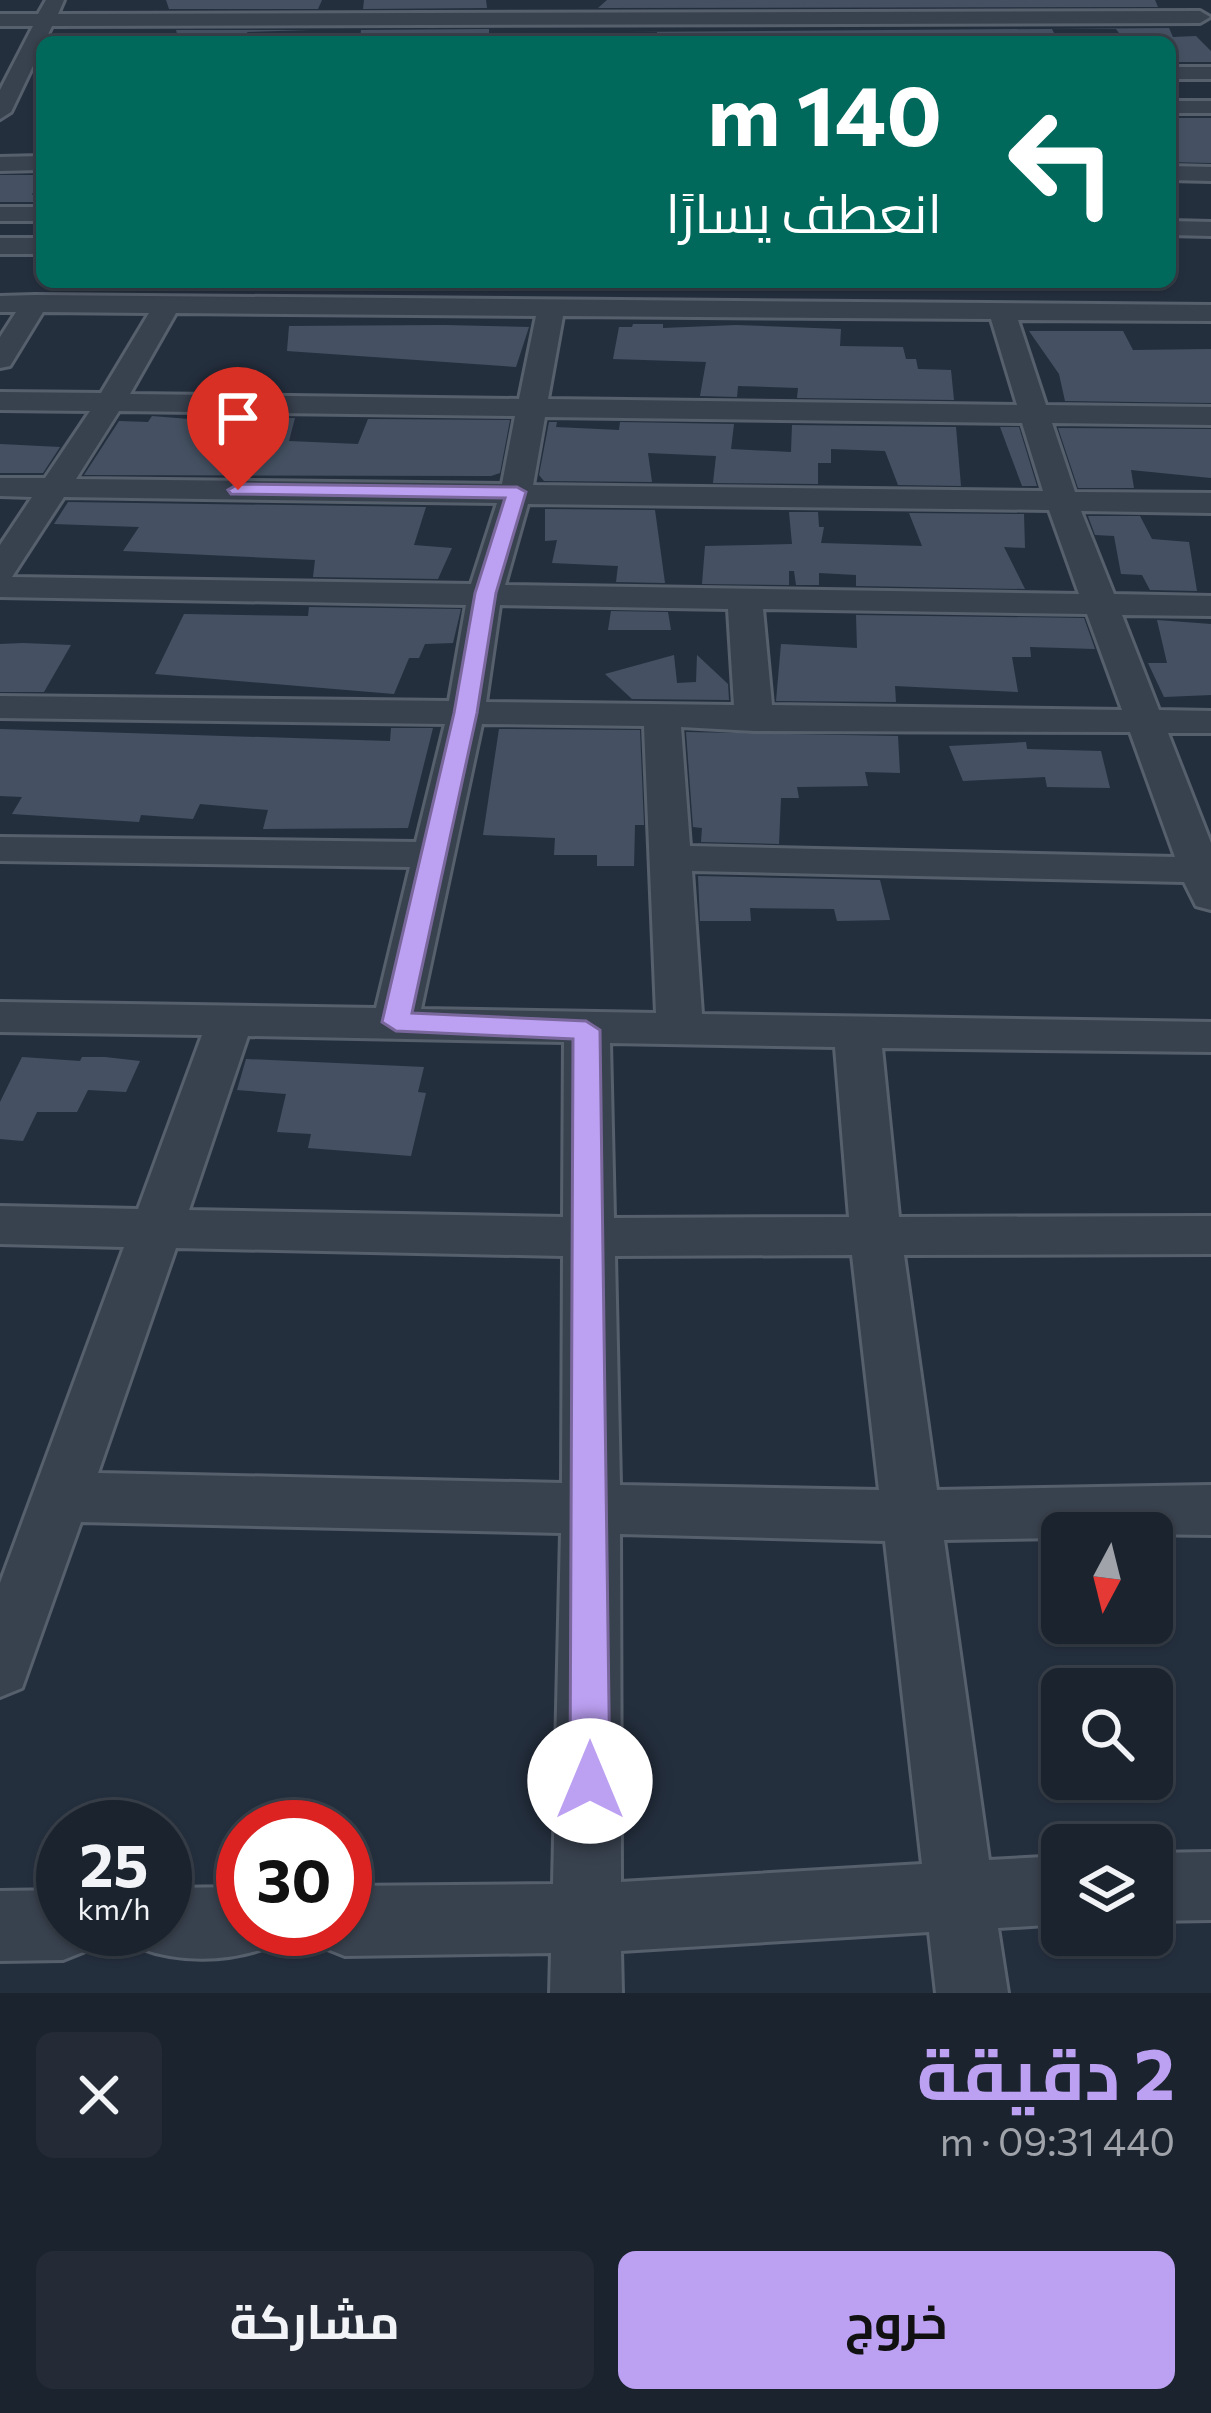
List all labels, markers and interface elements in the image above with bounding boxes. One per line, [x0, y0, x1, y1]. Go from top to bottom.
text: 140 m [707, 61, 942, 163]
icon: left [984, 84, 1140, 240]
text: انعطف يسارًا [665, 178, 942, 244]
pin [187, 367, 289, 490]
icon: arrive [205, 385, 271, 451]
north arrow [1041, 1512, 1173, 1644]
map controls [1041, 1512, 1173, 1956]
button: search [1041, 1668, 1173, 1800]
position arrow [527, 1718, 653, 1844]
speed limit sign: 30 [216, 1800, 372, 1956]
button: layers [1041, 1824, 1173, 1956]
text: 25 [79, 1826, 149, 1899]
text: km/h [78, 1889, 150, 1926]
text: 2 دقيقة [917, 2027, 1175, 2115]
button: close [36, 2032, 162, 2158]
text: 440 m · 09:31 [940, 2116, 1175, 2164]
button: مشاركة [36, 2251, 594, 2389]
button: خروج [618, 2251, 1175, 2389]

